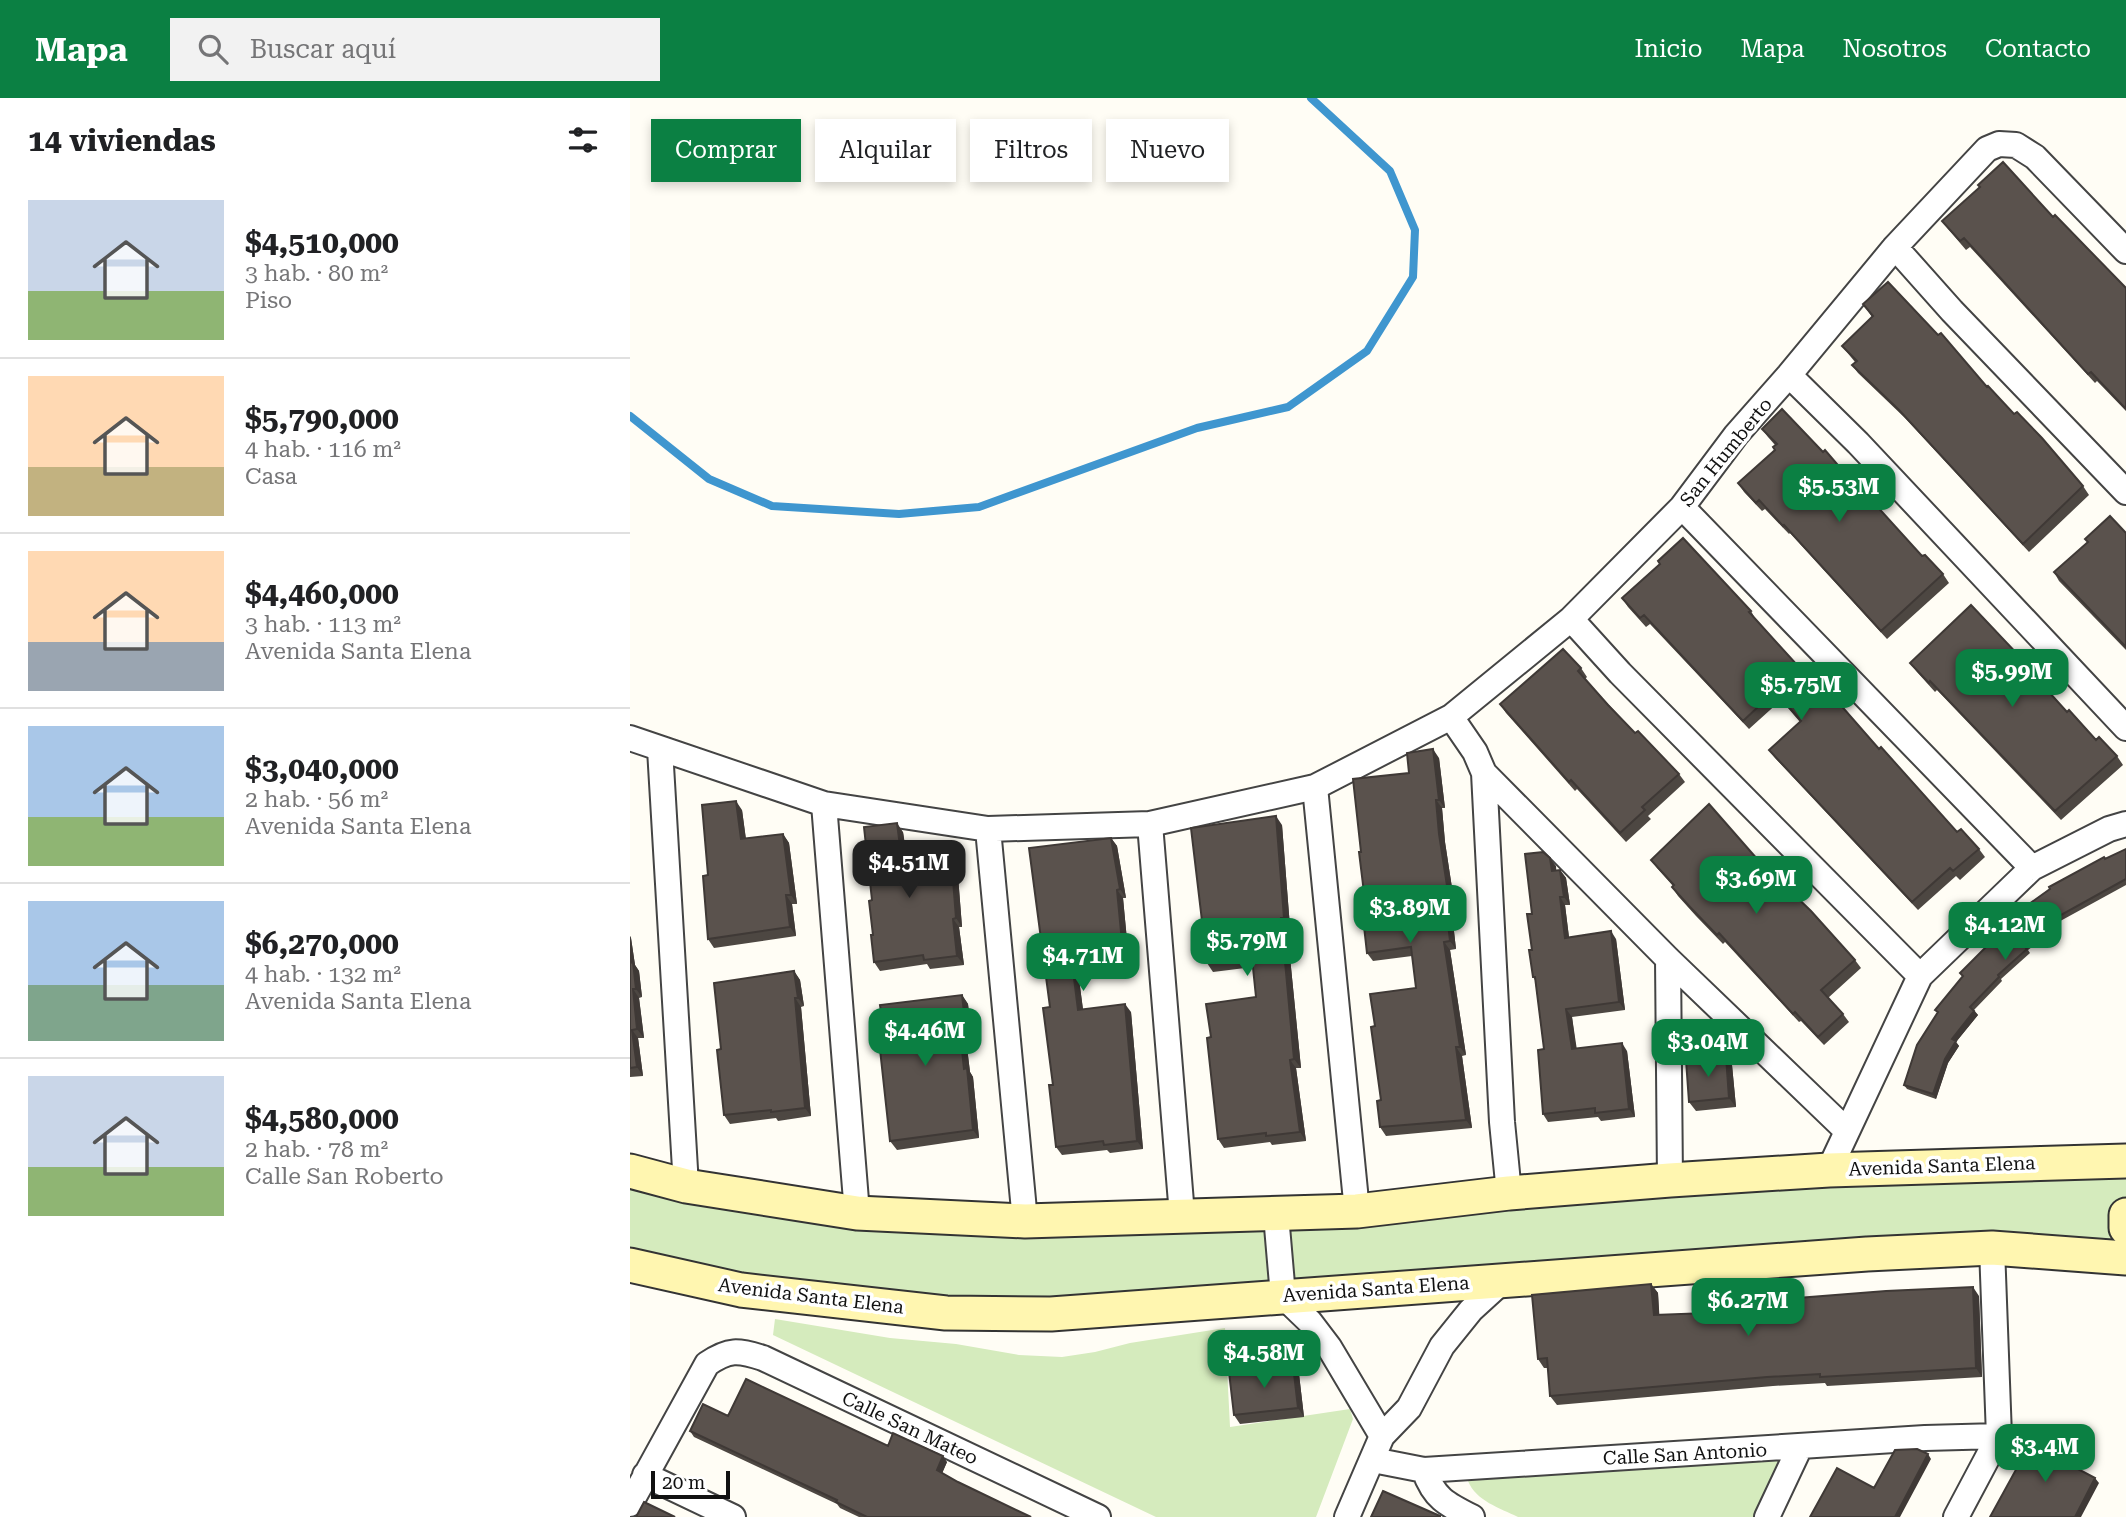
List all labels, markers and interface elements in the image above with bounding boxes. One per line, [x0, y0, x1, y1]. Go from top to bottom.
search box [170, 18, 660, 81]
text: Mapa [35, 30, 128, 69]
icon: search [194, 30, 232, 68]
text: Buscar aquí [250, 34, 396, 64]
text: Inicio [1634, 35, 1702, 63]
text: Mapa [1740, 35, 1805, 63]
text: Nosotros [1843, 35, 1947, 63]
text: Contacto [1985, 35, 2091, 63]
chip: Comprar [651, 119, 801, 182]
chip: Alquilar [815, 119, 956, 182]
chip: Filtros [970, 119, 1092, 182]
chip: Nuevo [1106, 119, 1229, 182]
icon: filters [564, 121, 602, 159]
text: 14 viviendas [28, 123, 216, 158]
text: $4,510,000 [245, 225, 399, 260]
icon: home [84, 228, 168, 312]
text: 3 hab. · 80 m² [245, 260, 388, 287]
text: Piso [245, 287, 292, 314]
street label: San Humberto [1675, 393, 1777, 511]
text: $5,790,000 [245, 401, 399, 436]
icon: home [84, 404, 168, 488]
text: 4 hab. · 116 m² [245, 436, 401, 463]
text: Casa [245, 463, 297, 490]
pin: $5.53M [1782, 464, 1896, 524]
text: $5.53M [1799, 473, 1879, 500]
text: $4,460,000 [245, 576, 399, 611]
icon: home [84, 579, 168, 663]
text: 3 hab. · 113 m² [245, 611, 401, 638]
text: Avenida Santa Elena [245, 638, 471, 665]
pin: $5.99M [1955, 650, 2069, 709]
text: $5.99M [1972, 658, 2052, 685]
pin: $5.75M [1744, 662, 1858, 722]
text: $5.75M [1761, 671, 1841, 698]
text: $3,040,000 [245, 751, 399, 786]
icon: home [84, 754, 168, 838]
text: 2 hab. · 56 m² [245, 786, 388, 813]
text: Avenida Santa Elena [245, 813, 471, 840]
pin: $4.51M [852, 840, 966, 900]
text: $4.51M [869, 849, 949, 876]
pin: $3.69M [1699, 856, 1813, 916]
text: $3.69M [1716, 865, 1796, 892]
pin: $3.89M [1353, 886, 1467, 945]
text: $3.89M [1370, 894, 1450, 921]
pin: $4.12M [1948, 902, 2062, 962]
text: $4.12M [1965, 911, 2045, 938]
pin: $5.79M [1190, 918, 1304, 978]
text: $6,270,000 [245, 926, 399, 961]
text: $5.79M [1207, 927, 1287, 954]
icon: home [84, 929, 168, 1013]
pin: $4.71M [1026, 934, 1140, 993]
text: $4.71M [1043, 942, 1123, 969]
text: 4 hab. · 132 m² [245, 961, 401, 988]
text: Avenida Santa Elena [245, 988, 471, 1015]
pin: $4.46M [868, 1009, 982, 1068]
text: $4.46M [885, 1017, 965, 1044]
pin: $3.04M [1651, 1020, 1765, 1079]
text: $3.04M [1668, 1028, 1748, 1055]
text: $4,580,000 [245, 1101, 399, 1136]
icon: home [84, 1104, 168, 1188]
text: 2 hab. · 78 m² [245, 1136, 388, 1163]
street label: Avenida Santa Elena [1848, 1151, 2037, 1181]
text: Calle San Roberto [245, 1163, 444, 1190]
street label: Avenida Santa Elena [1282, 1271, 1471, 1307]
street label: Avenida Santa Elena [717, 1273, 906, 1319]
pin: $6.27M [1691, 1278, 1805, 1338]
text: $6.27M [1708, 1287, 1788, 1314]
pin: $4.58M [1207, 1330, 1321, 1390]
text: $4.58M [1224, 1339, 1304, 1366]
street label: Calle San Mateo [838, 1386, 982, 1470]
pin: $3.4M [1996, 1424, 2094, 1484]
text: $3.4M [2011, 1433, 2079, 1460]
street label: Calle San Antonio [1602, 1438, 1768, 1470]
scale bar [651, 1468, 730, 1500]
text: 20 m [662, 1471, 705, 1494]

